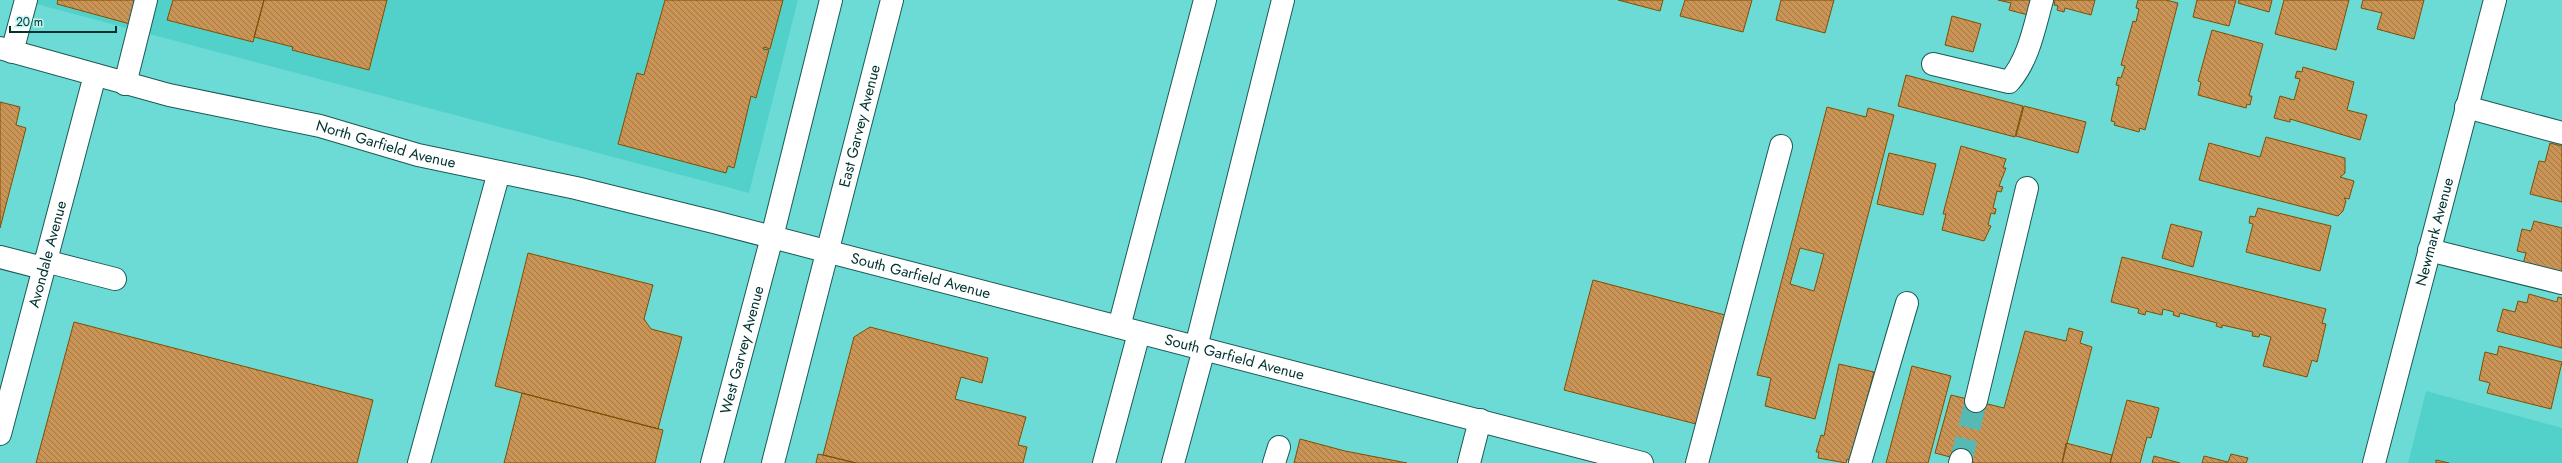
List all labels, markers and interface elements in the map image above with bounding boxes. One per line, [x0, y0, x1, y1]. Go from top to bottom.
scale bar [10, 8, 116, 34]
text: 20 m [16, 13, 43, 31]
street label: East Garvey Avenue [833, 62, 886, 190]
street label: North Garfield Avenue [313, 114, 458, 174]
street label: Newmark Avenue [2410, 175, 2459, 288]
street label: Avondale Avenue [23, 198, 72, 310]
street label: South Garfield Avenue [849, 247, 993, 304]
street label: West Garvey Avenue [714, 283, 770, 416]
street label: South Garfield Avenue [1162, 328, 1307, 386]

